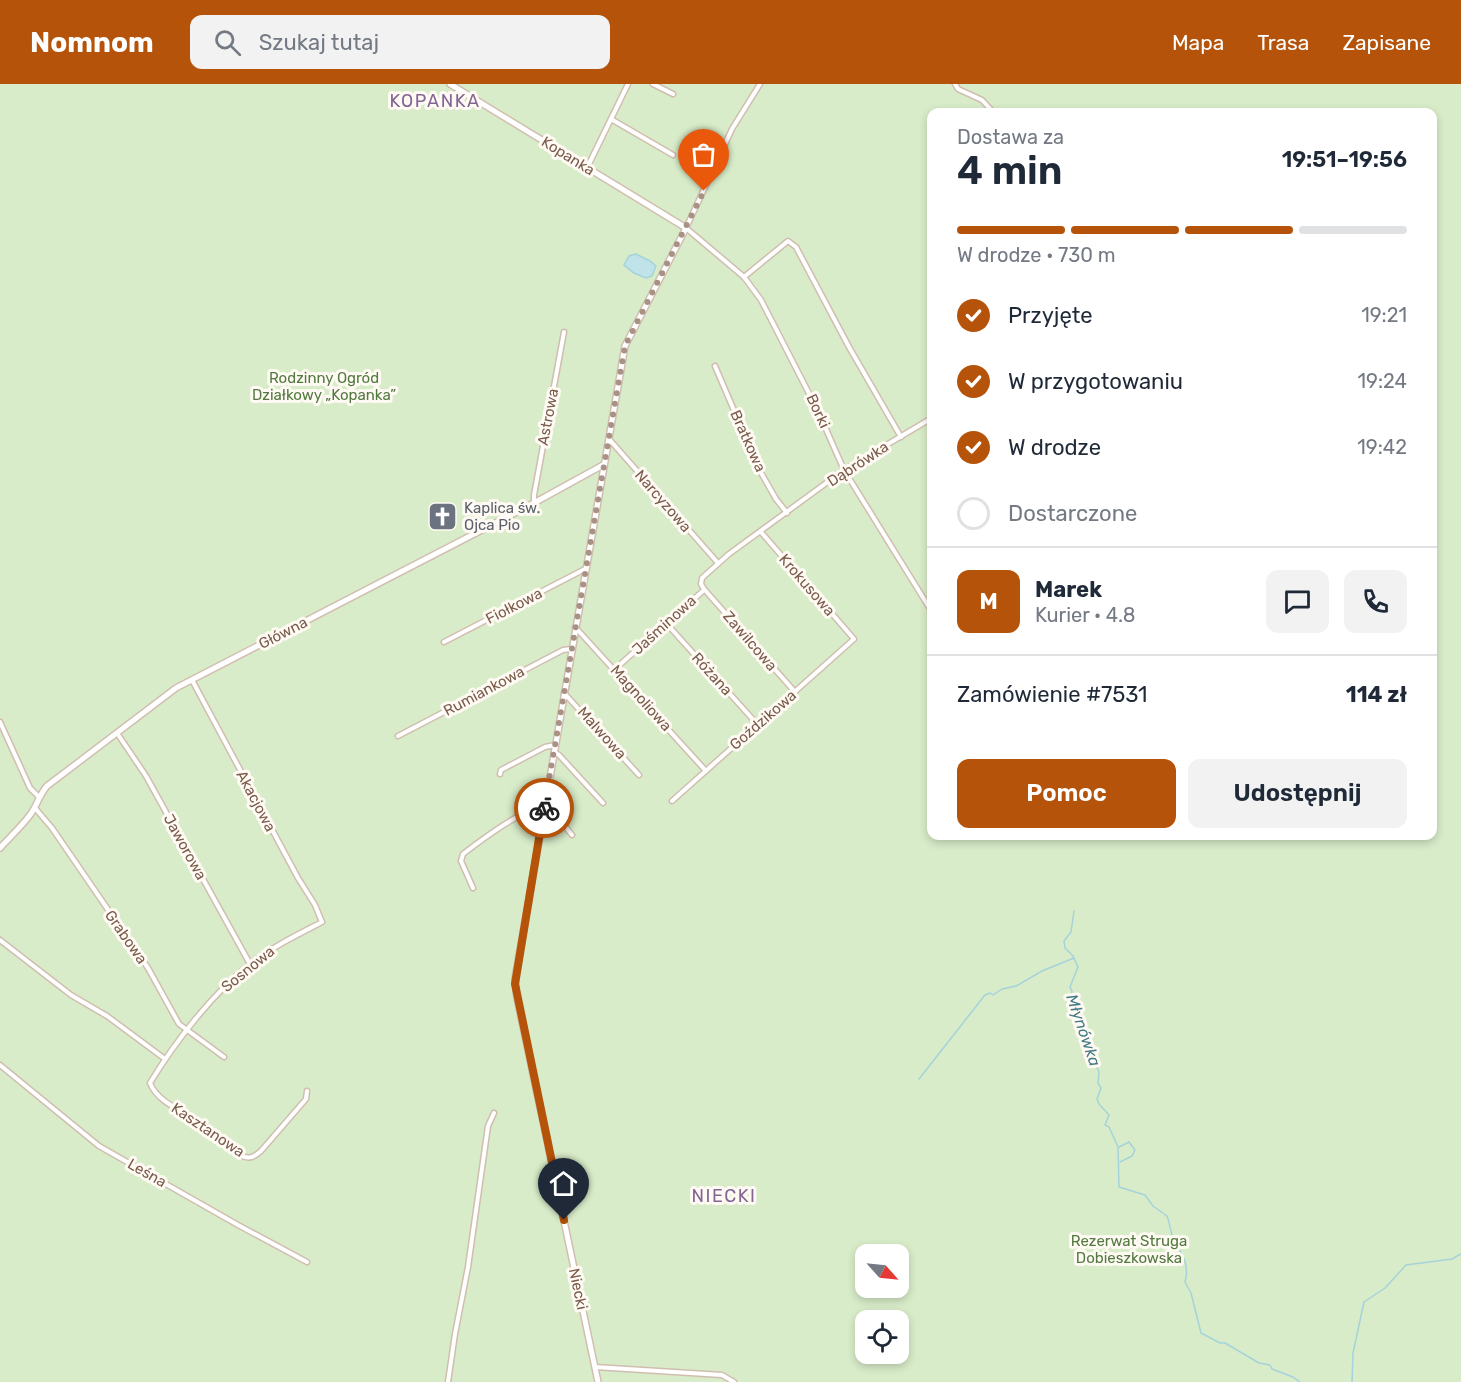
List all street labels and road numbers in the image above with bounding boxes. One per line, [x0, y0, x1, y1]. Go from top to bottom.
street label: Kopanka [538, 133, 598, 179]
street label: Astrowa [534, 387, 562, 447]
street label: Borki [802, 391, 834, 431]
street label: Bratkowa [726, 407, 770, 475]
street label: Dąbrówka [824, 438, 892, 490]
street label: Narcyzowa [631, 466, 695, 536]
street label: Krokusowa [775, 550, 839, 620]
street label: Fiołkowa [483, 584, 545, 628]
street label: Jaśminowa [628, 592, 700, 658]
street label: Zawilcowa [719, 607, 781, 675]
street label: Główna [256, 613, 310, 653]
street label: Różana [688, 649, 736, 699]
street label: Magnoliowa [607, 661, 675, 735]
street label: Rumiankowa [440, 662, 528, 720]
street label: Goździkowa [726, 686, 800, 754]
street label: Malwowa [574, 703, 630, 763]
street label: Akacjowa [232, 767, 280, 835]
street label: Jaworowa [160, 811, 210, 883]
street label: Grabowa [101, 907, 151, 967]
street label: Sosnowa [218, 942, 278, 996]
street label: Kasztanowa [168, 1099, 248, 1161]
street label: Leśna [124, 1155, 170, 1191]
street label: Niecki [565, 1267, 591, 1311]

